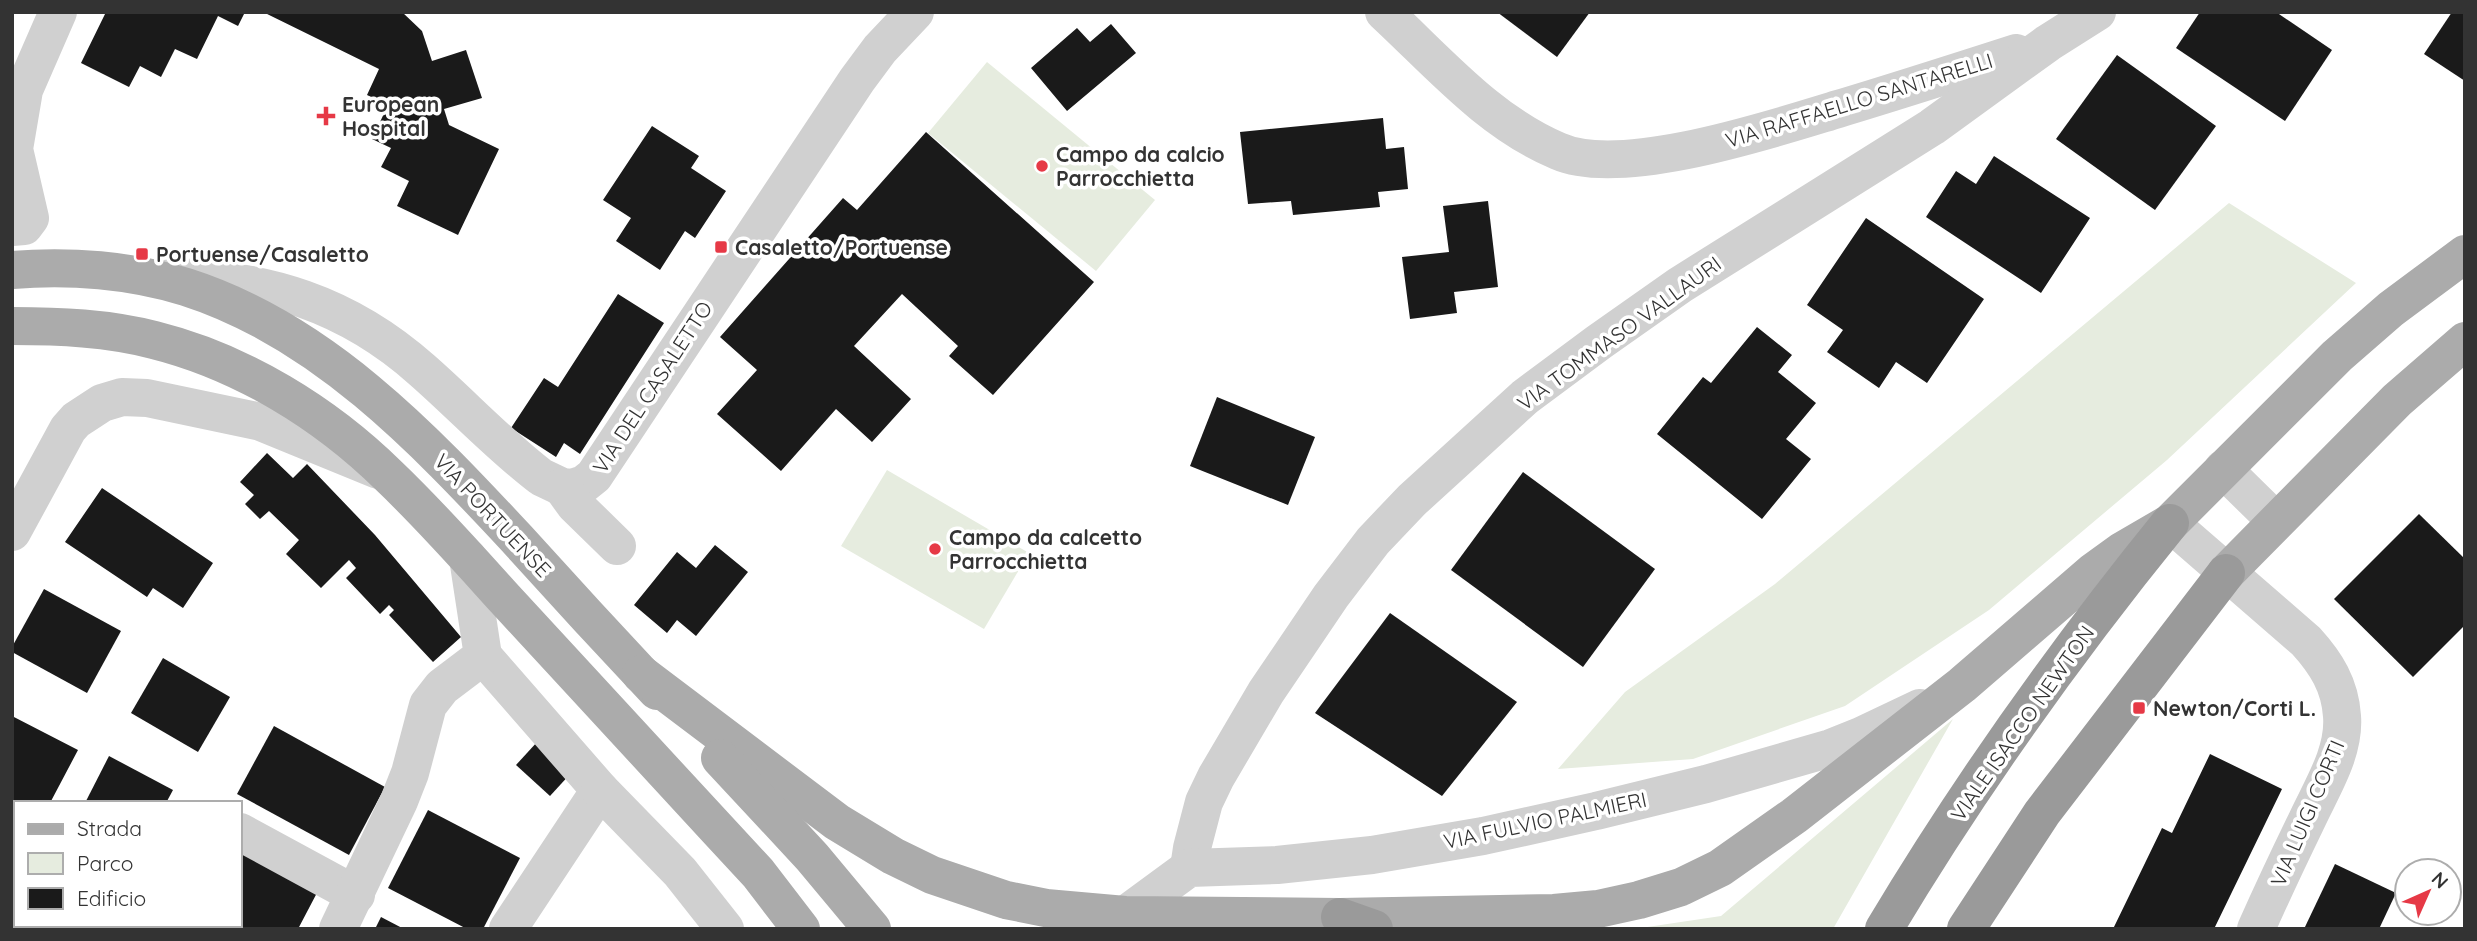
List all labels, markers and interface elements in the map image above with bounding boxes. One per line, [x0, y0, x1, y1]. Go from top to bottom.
street label: VIA RAFFAELLO SANTARELLI [1722, 47, 1996, 153]
place label: European Hospital [342, 91, 439, 141]
marker: European Hospital [316, 106, 336, 126]
place label: Campo da calcio Parrocchietta [1056, 141, 1225, 191]
marker: Campo da calcio Parrocchietta [1034, 158, 1050, 174]
place label: Casaletto/Portuense [735, 234, 948, 260]
marker: Casaletto/Portuense [713, 239, 729, 255]
place label: Portuense/Casaletto [156, 241, 369, 267]
marker: Portuense/Casaletto [134, 246, 150, 262]
street label: VIA TOMMASO VALLAURI [1512, 250, 1726, 416]
street label: VIA DEL CASALETTO [587, 296, 717, 478]
street label: VIA PORTUENSE [429, 448, 557, 582]
place label: Campo da calcetto Parrocchietta [949, 524, 1142, 574]
marker: Campo da calcetto Parrocchietta [927, 541, 943, 557]
street label: VIALE ISACCO NEWTON [1945, 620, 2099, 826]
place label: Newton/Corti L. [2153, 695, 2316, 721]
marker: Newton/Corti L. [2131, 700, 2147, 716]
street label: VIA LUIGI CORTI [2264, 736, 2350, 890]
street label: VIA FULVIO PALMIERI [1441, 786, 1649, 854]
legend [14, 801, 242, 927]
text: Strada [77, 815, 142, 841]
text: Parco [77, 850, 133, 876]
north arrow [2393, 857, 2463, 927]
text: N [2427, 867, 2453, 893]
text: Edificio [77, 885, 146, 911]

